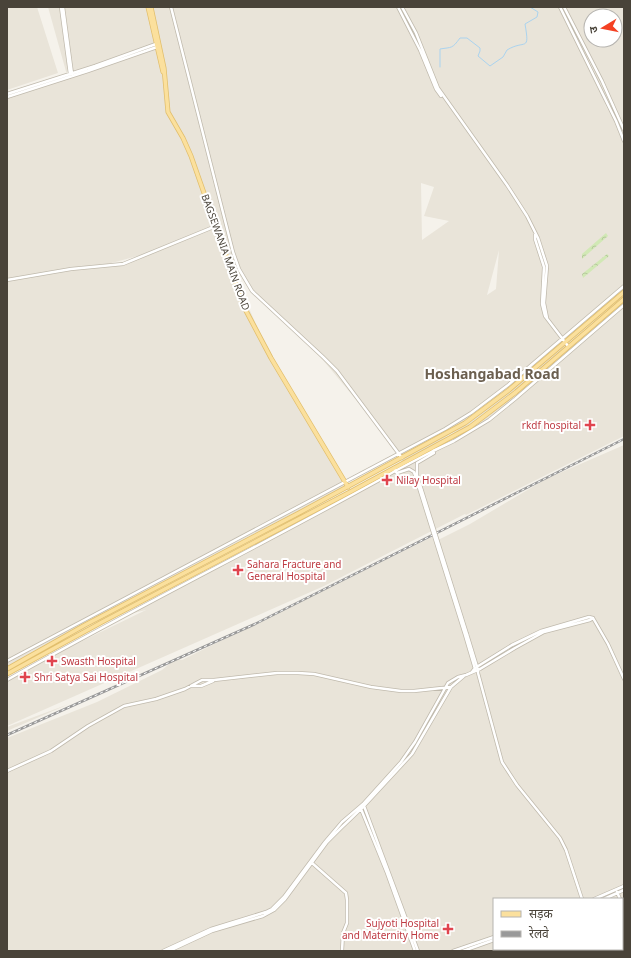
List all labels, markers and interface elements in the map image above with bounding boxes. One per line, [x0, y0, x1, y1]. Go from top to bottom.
north arrow [583, 8, 623, 48]
text: उ [585, 25, 601, 34]
street label: BAGSEWANIA MAIN ROAD [198, 192, 254, 312]
district label: Hoshangabad Road [424, 364, 560, 383]
place label: rkdf hospital [522, 418, 581, 432]
marker: rkdf hospital [584, 419, 596, 431]
place label: Nilay Hospital [396, 473, 461, 487]
marker: Nilay Hospital [381, 474, 393, 486]
place label: Sahara Fracture and General Hospital [247, 557, 341, 583]
marker: Sahara Fracture and General Hospital [232, 564, 244, 576]
place label: Swasth Hospital [61, 654, 136, 668]
marker: Swasth Hospital [46, 655, 58, 667]
place label: Shri Satya Sai Hospital [34, 670, 138, 684]
marker: Shri Satya Sai Hospital [19, 671, 31, 683]
legend [493, 898, 623, 950]
text: सड़क [529, 905, 554, 922]
place label: Sujyoti Hospital and Maternity Home [342, 916, 439, 942]
marker: Sujyoti Hospital and Maternity Home [442, 923, 454, 935]
text: रेलवे [529, 925, 549, 942]

